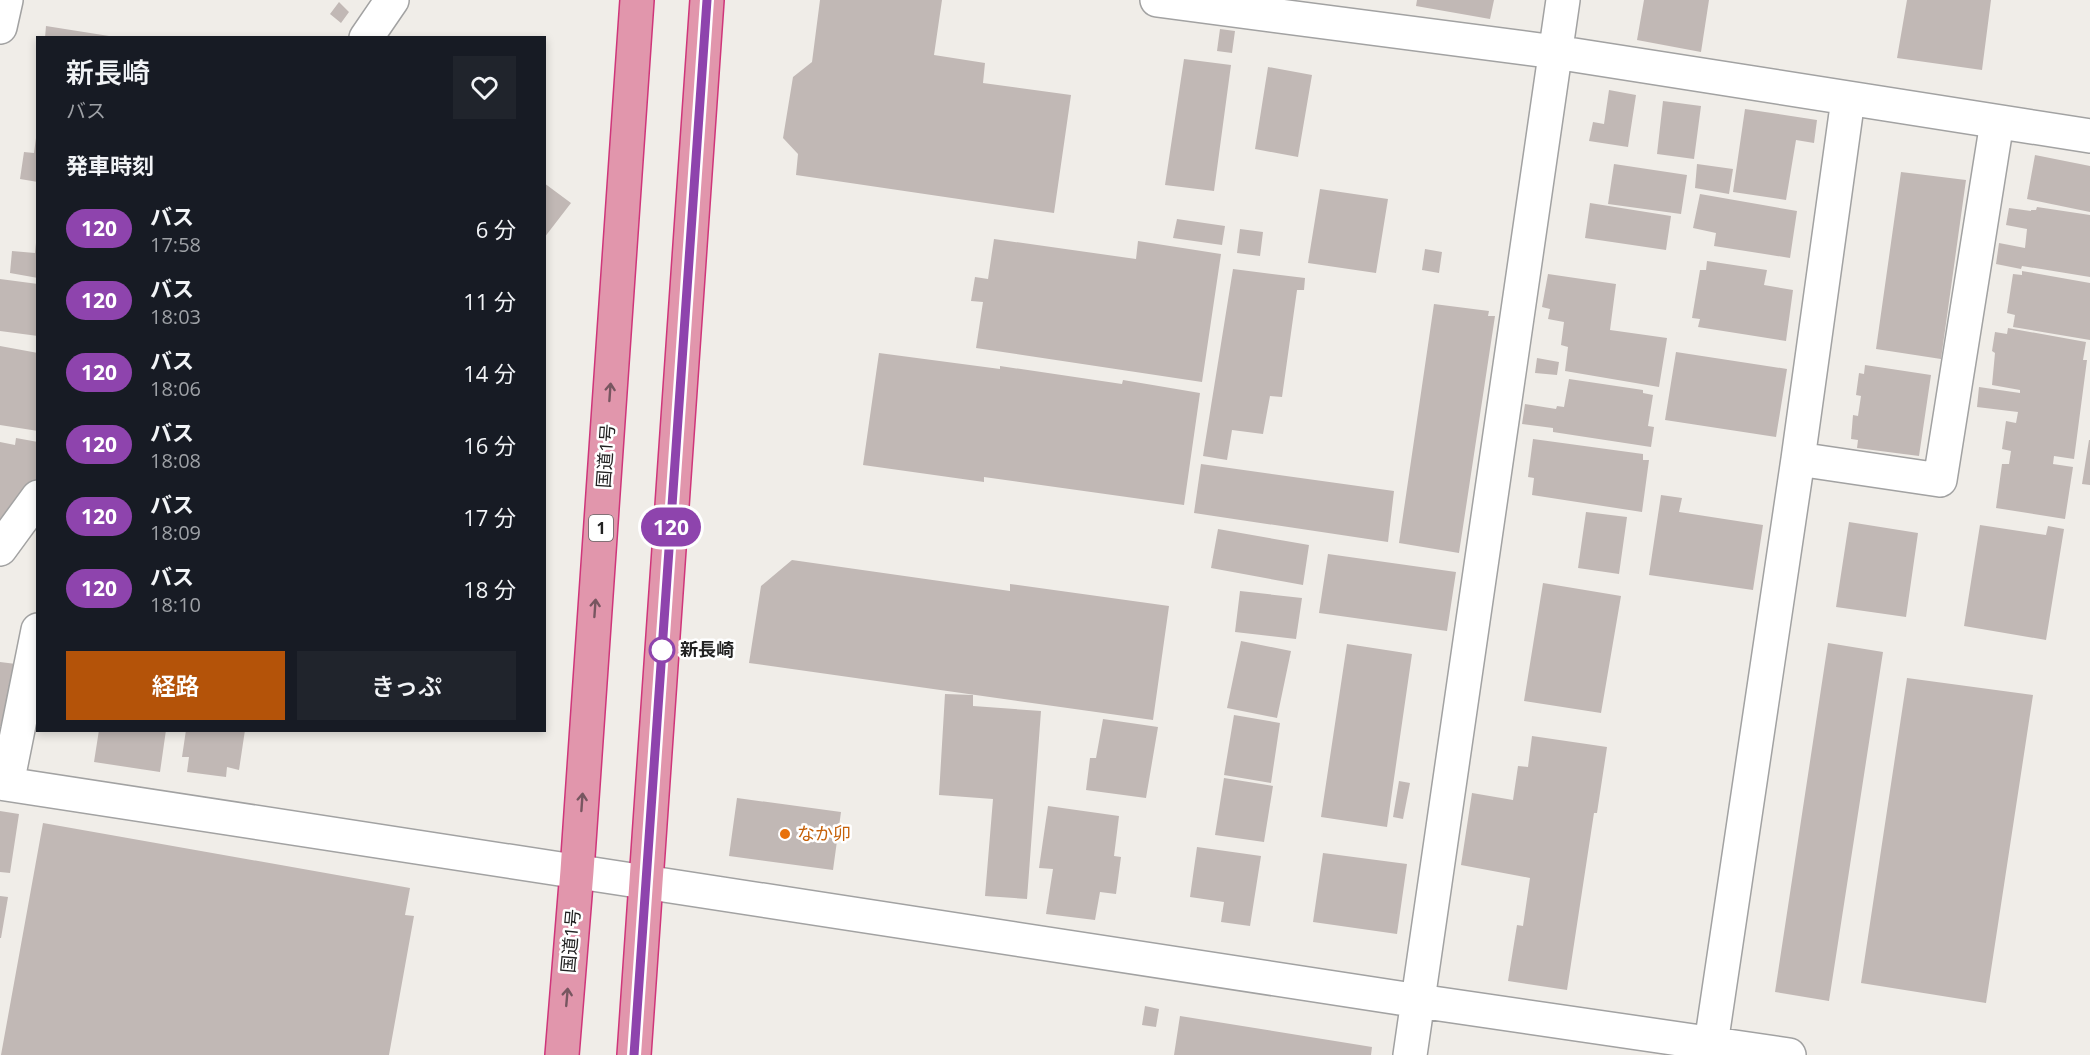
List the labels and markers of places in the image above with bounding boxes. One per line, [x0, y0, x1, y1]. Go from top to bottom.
marker: 新長崎 [649, 637, 675, 663]
place label: 新長崎 [680, 637, 734, 661]
place label: なか卯 [797, 821, 851, 845]
marker: なか卯 [778, 827, 792, 841]

